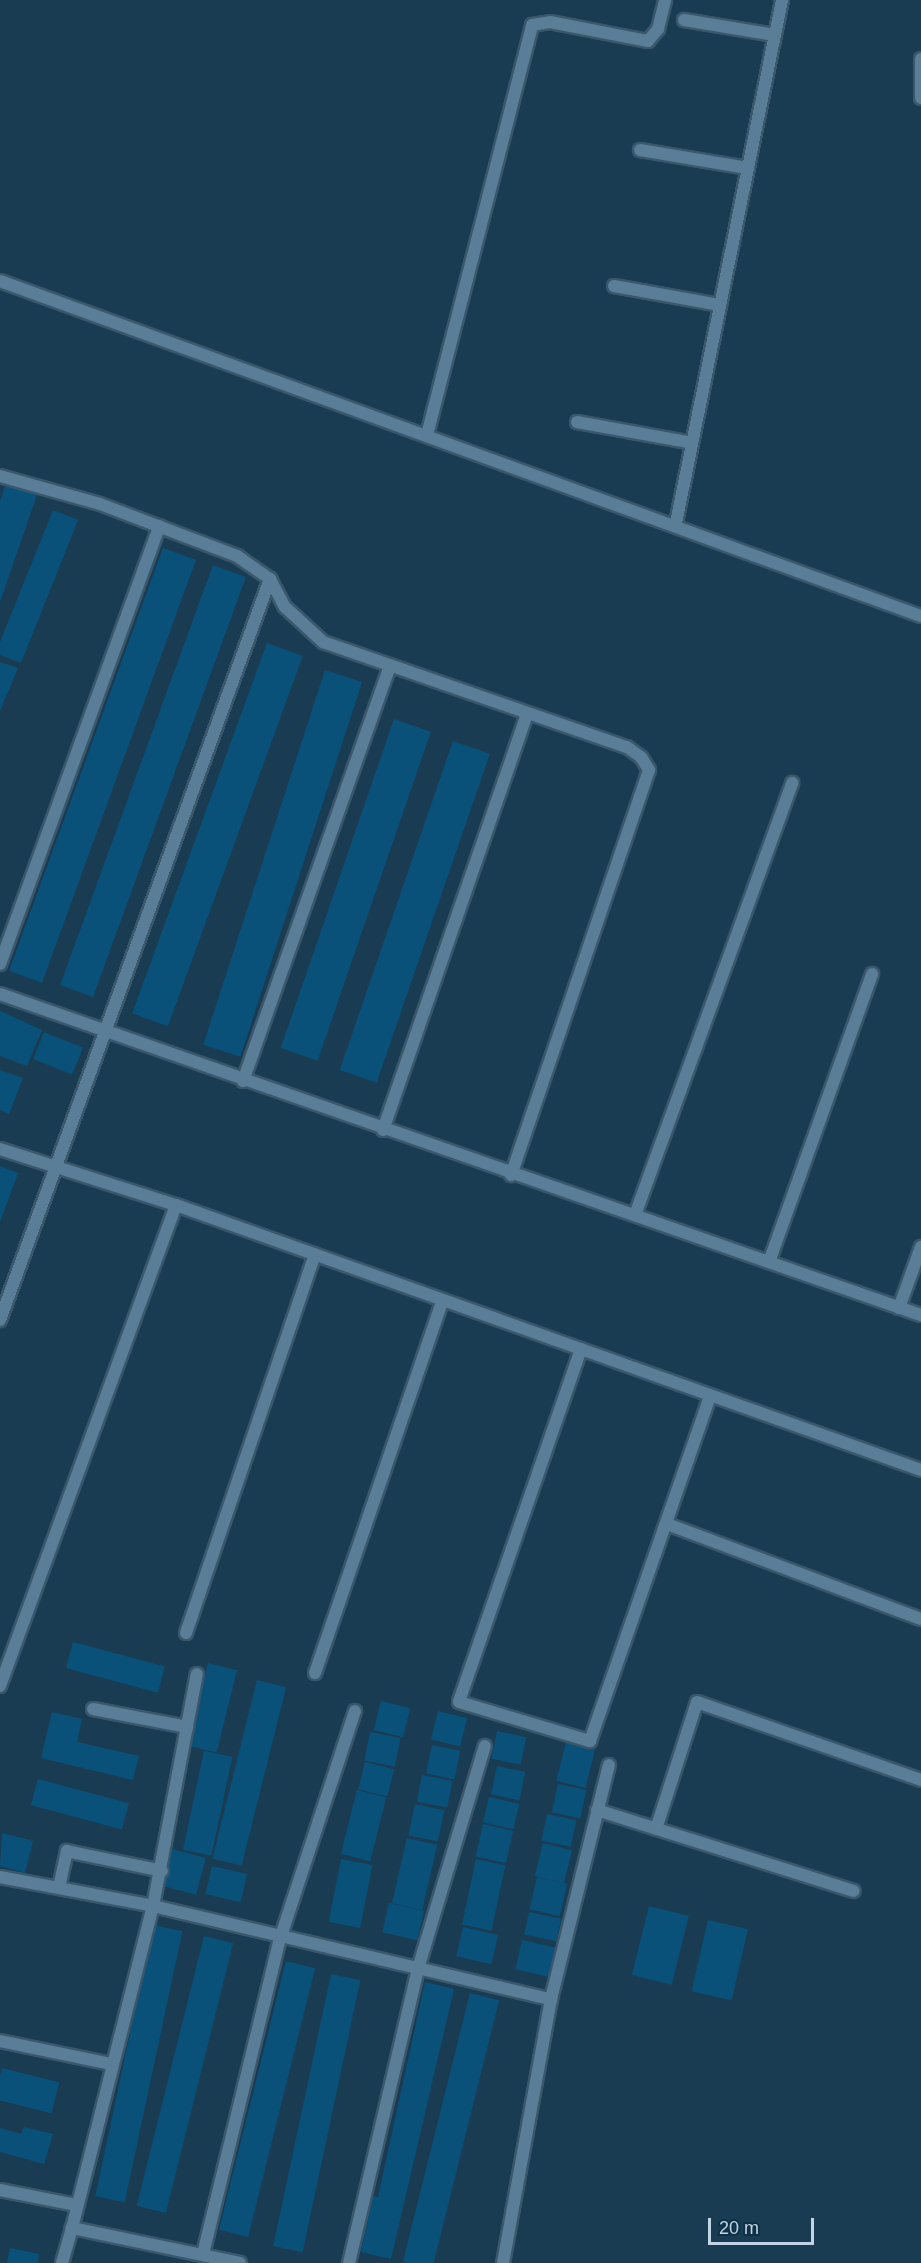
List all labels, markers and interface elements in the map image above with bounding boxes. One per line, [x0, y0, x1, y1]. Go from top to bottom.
scale bar [711, 2206, 818, 2244]
text: 20 m [719, 2218, 759, 2238]

